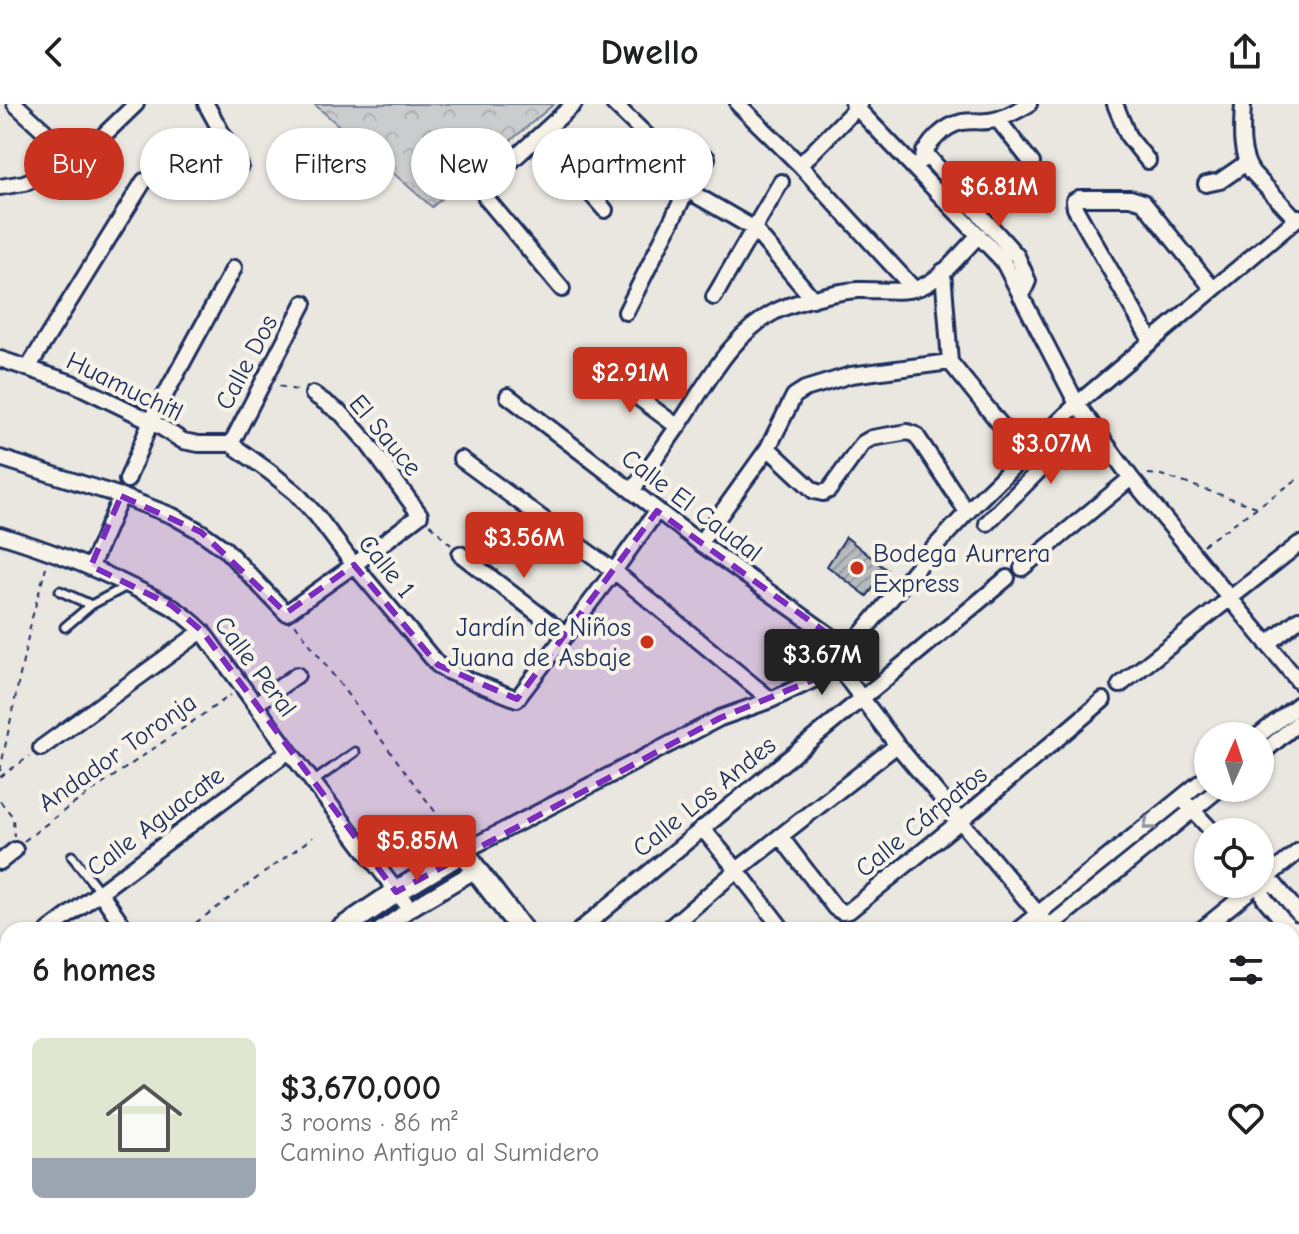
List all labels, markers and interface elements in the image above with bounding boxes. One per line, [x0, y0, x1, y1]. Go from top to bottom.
icon: back [32, 30, 76, 74]
icon: share [1223, 30, 1267, 74]
text: Dwello [600, 32, 699, 73]
chip: Buy [24, 128, 124, 200]
chip: Rent [140, 128, 250, 200]
chip: Filters [266, 128, 395, 200]
chip: New [411, 128, 516, 200]
chip: Apartment [532, 128, 713, 200]
pin: $6.81M [934, 161, 1064, 229]
text: $6.81M [960, 172, 1038, 202]
street label: Calle Dos [209, 310, 284, 415]
street label: Huamuchitl [61, 346, 188, 428]
pin: $2.91M [565, 347, 695, 415]
text: $2.91M [591, 358, 669, 388]
street label: El Sauce [343, 389, 428, 482]
pin: $3.07M [986, 418, 1116, 486]
text: $3.07M [1011, 429, 1091, 459]
street label: Calle El Caudal [615, 443, 768, 568]
pin: $3.56M [459, 512, 589, 580]
text: $3.56M [483, 523, 565, 553]
street label: Calle 1 [352, 529, 421, 604]
place label: Bodega Aurrera Express [873, 539, 1050, 599]
marker: Bodega Aurrera Express [848, 559, 866, 577]
street label: Calle Peral [208, 610, 303, 723]
place label: Jardín de Niños Juana de Asbaje [448, 613, 631, 673]
pin: $3.67M [757, 629, 887, 697]
marker: Jardín de Niños Juana de Asbaje [638, 633, 656, 651]
text: $3.67M [782, 640, 862, 670]
street label: Andador Toronja [33, 687, 202, 818]
north arrow [1194, 722, 1274, 802]
map controls [1194, 722, 1274, 898]
street label: Calle Los Andes [627, 730, 782, 864]
street label: Calle Cárpatos [850, 760, 993, 884]
street label: Calle Aguacate [81, 761, 230, 883]
pin: $5.85M [352, 815, 482, 883]
one-way arrow [1142, 816, 1157, 830]
button: locate [1194, 818, 1274, 898]
text: $5.85M [376, 826, 458, 856]
icon: filters [1224, 948, 1268, 992]
text: 6 homes [32, 950, 156, 990]
text: $3,670,000 [280, 1068, 441, 1108]
icon: home [96, 1070, 192, 1166]
icon: heart [1224, 1096, 1268, 1140]
text: 3 rooms · 86 m² [280, 1108, 458, 1138]
text: Camino Antiguo al Sumidero [280, 1138, 599, 1168]

